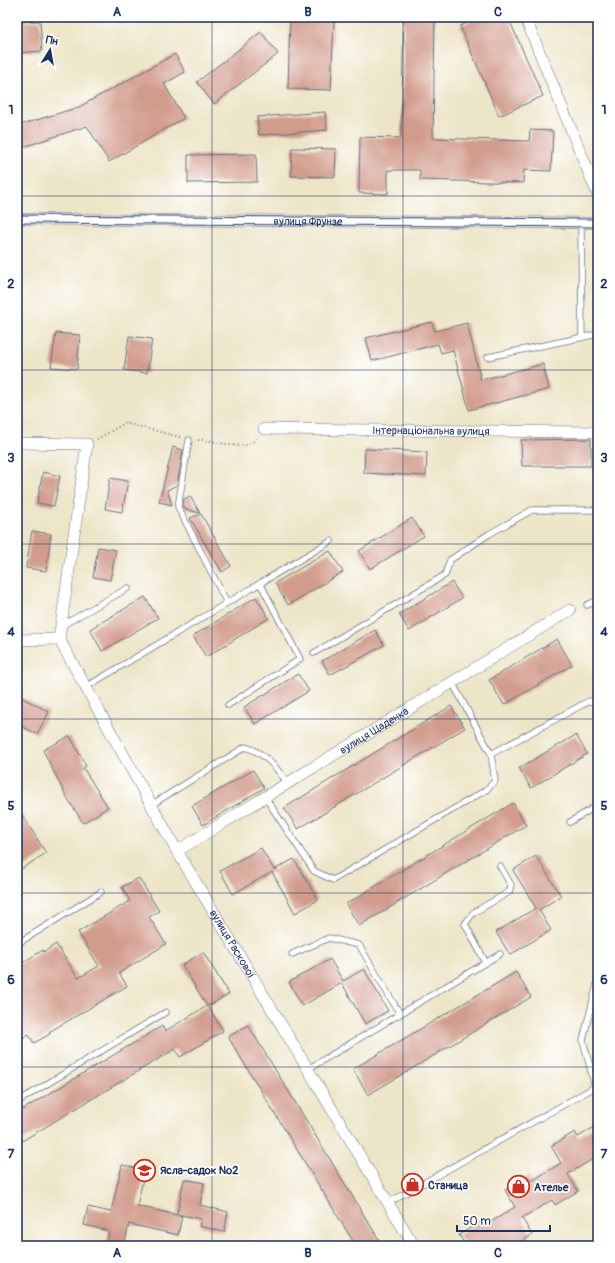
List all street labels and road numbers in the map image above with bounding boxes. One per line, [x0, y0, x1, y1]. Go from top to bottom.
street label: вулиця Фрунзе [274, 215, 343, 228]
street label: Інтернаціональна вулиця [372, 424, 490, 438]
street label: вулиця Щаденка [337, 705, 411, 757]
street label: вулиця Раскової [207, 907, 258, 981]

